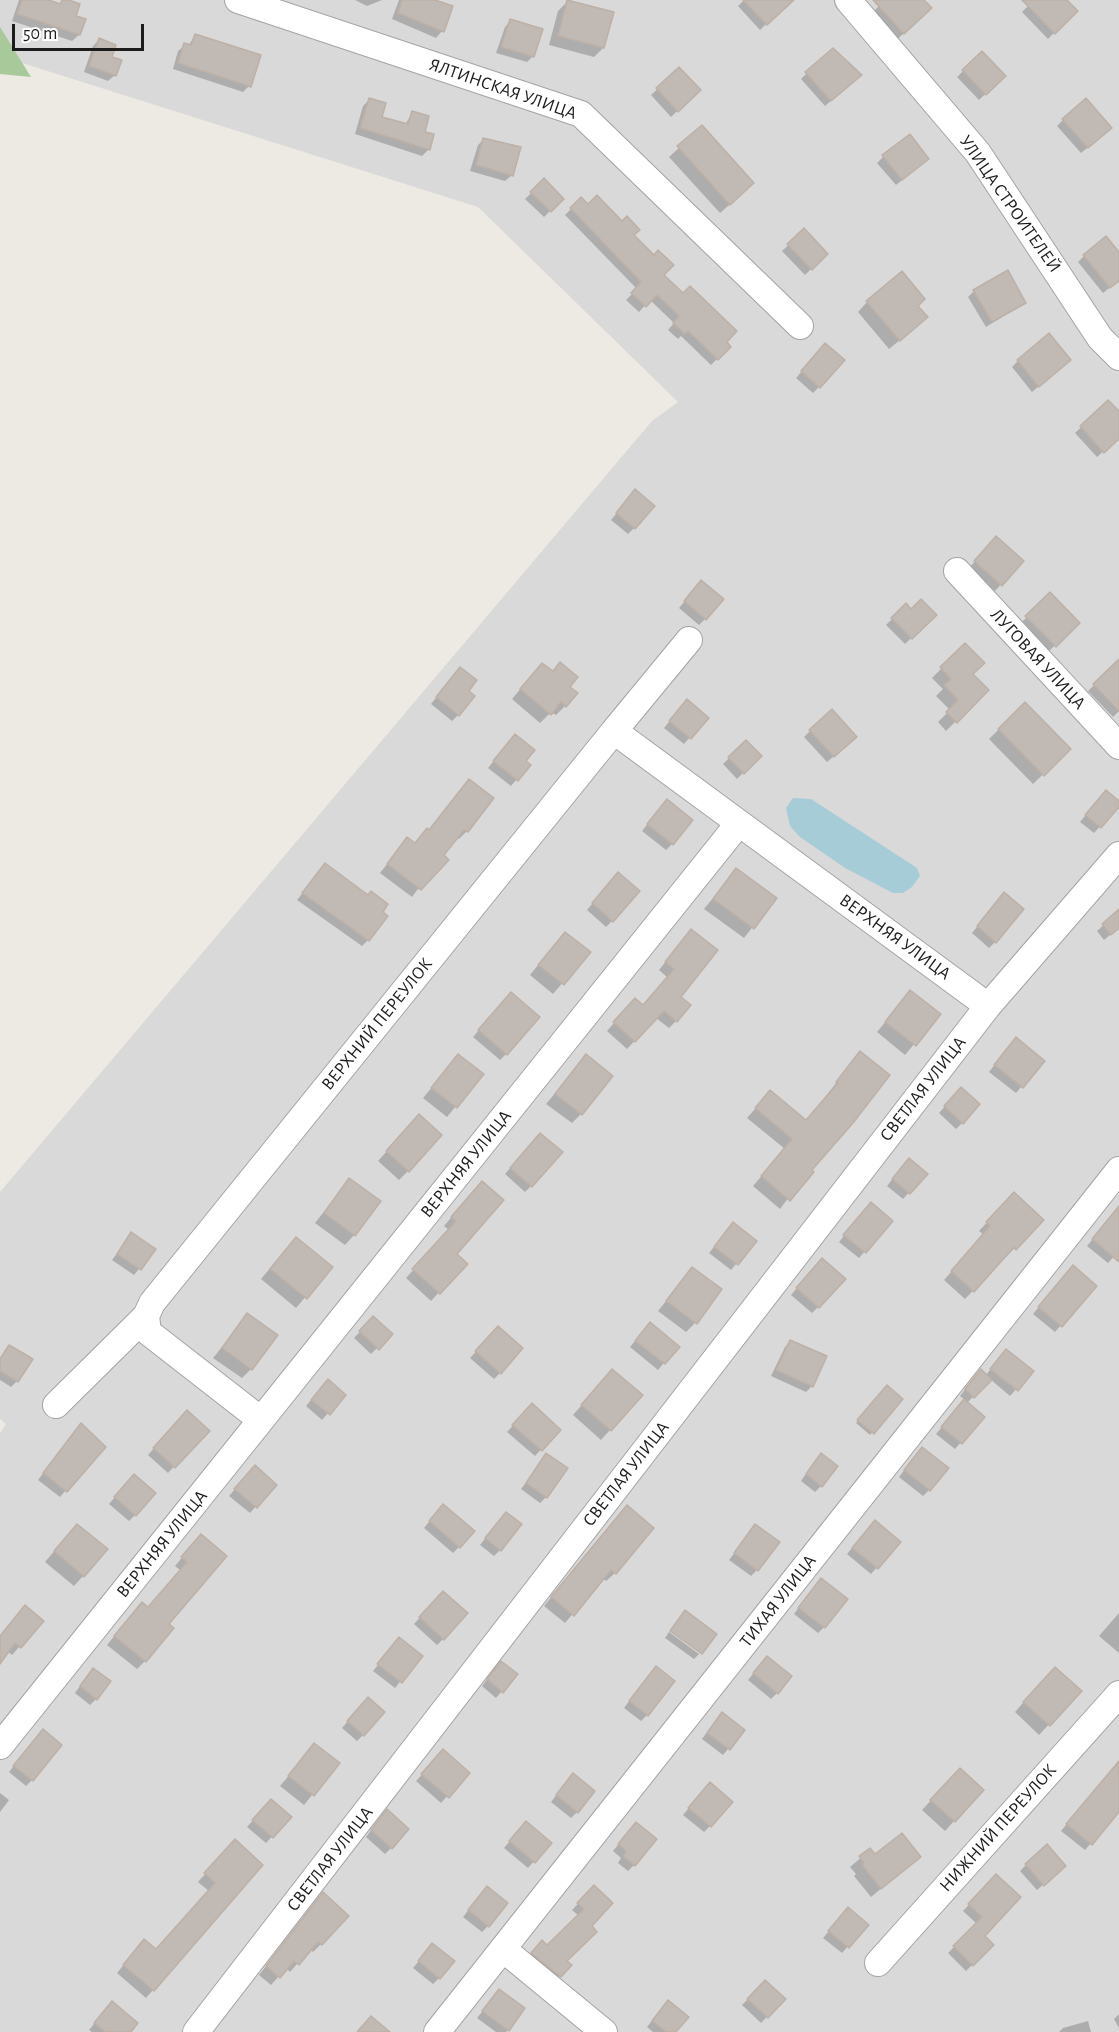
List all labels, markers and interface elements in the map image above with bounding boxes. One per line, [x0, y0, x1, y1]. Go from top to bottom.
scale bar [15, 12, 147, 50]
text: 50 m [23, 25, 57, 43]
street label: ЯЛТИНСКАЯ УЛИЦА [426, 54, 580, 124]
street label: УЛИЦА СТРОИТЕЛЕЙ [954, 131, 1066, 277]
street label: ЛУГОВАЯ УЛИЦА [986, 604, 1090, 714]
street label: ВЕРХНЯЯ УЛИЦА [835, 889, 955, 985]
street label: ВЕРХНИЙ ПЕРЕУЛОК [317, 953, 437, 1095]
street label: СВЕТЛАЯ УЛИЦА [875, 1032, 971, 1146]
street label: ВЕРХНЯЯ УЛИЦА [416, 1106, 516, 1222]
street label: СВЕТЛАЯ УЛИЦА [578, 1417, 674, 1531]
street label: ВЕРХНЯЯ УЛИЦА [112, 1486, 212, 1602]
street label: ТИХАЯ УЛИЦА [735, 1550, 821, 1652]
street label: НИЖНИЙ ПЕРЕУЛОК [935, 1760, 1061, 1896]
street label: СВЕТЛАЯ УЛИЦА [282, 1802, 378, 1916]

